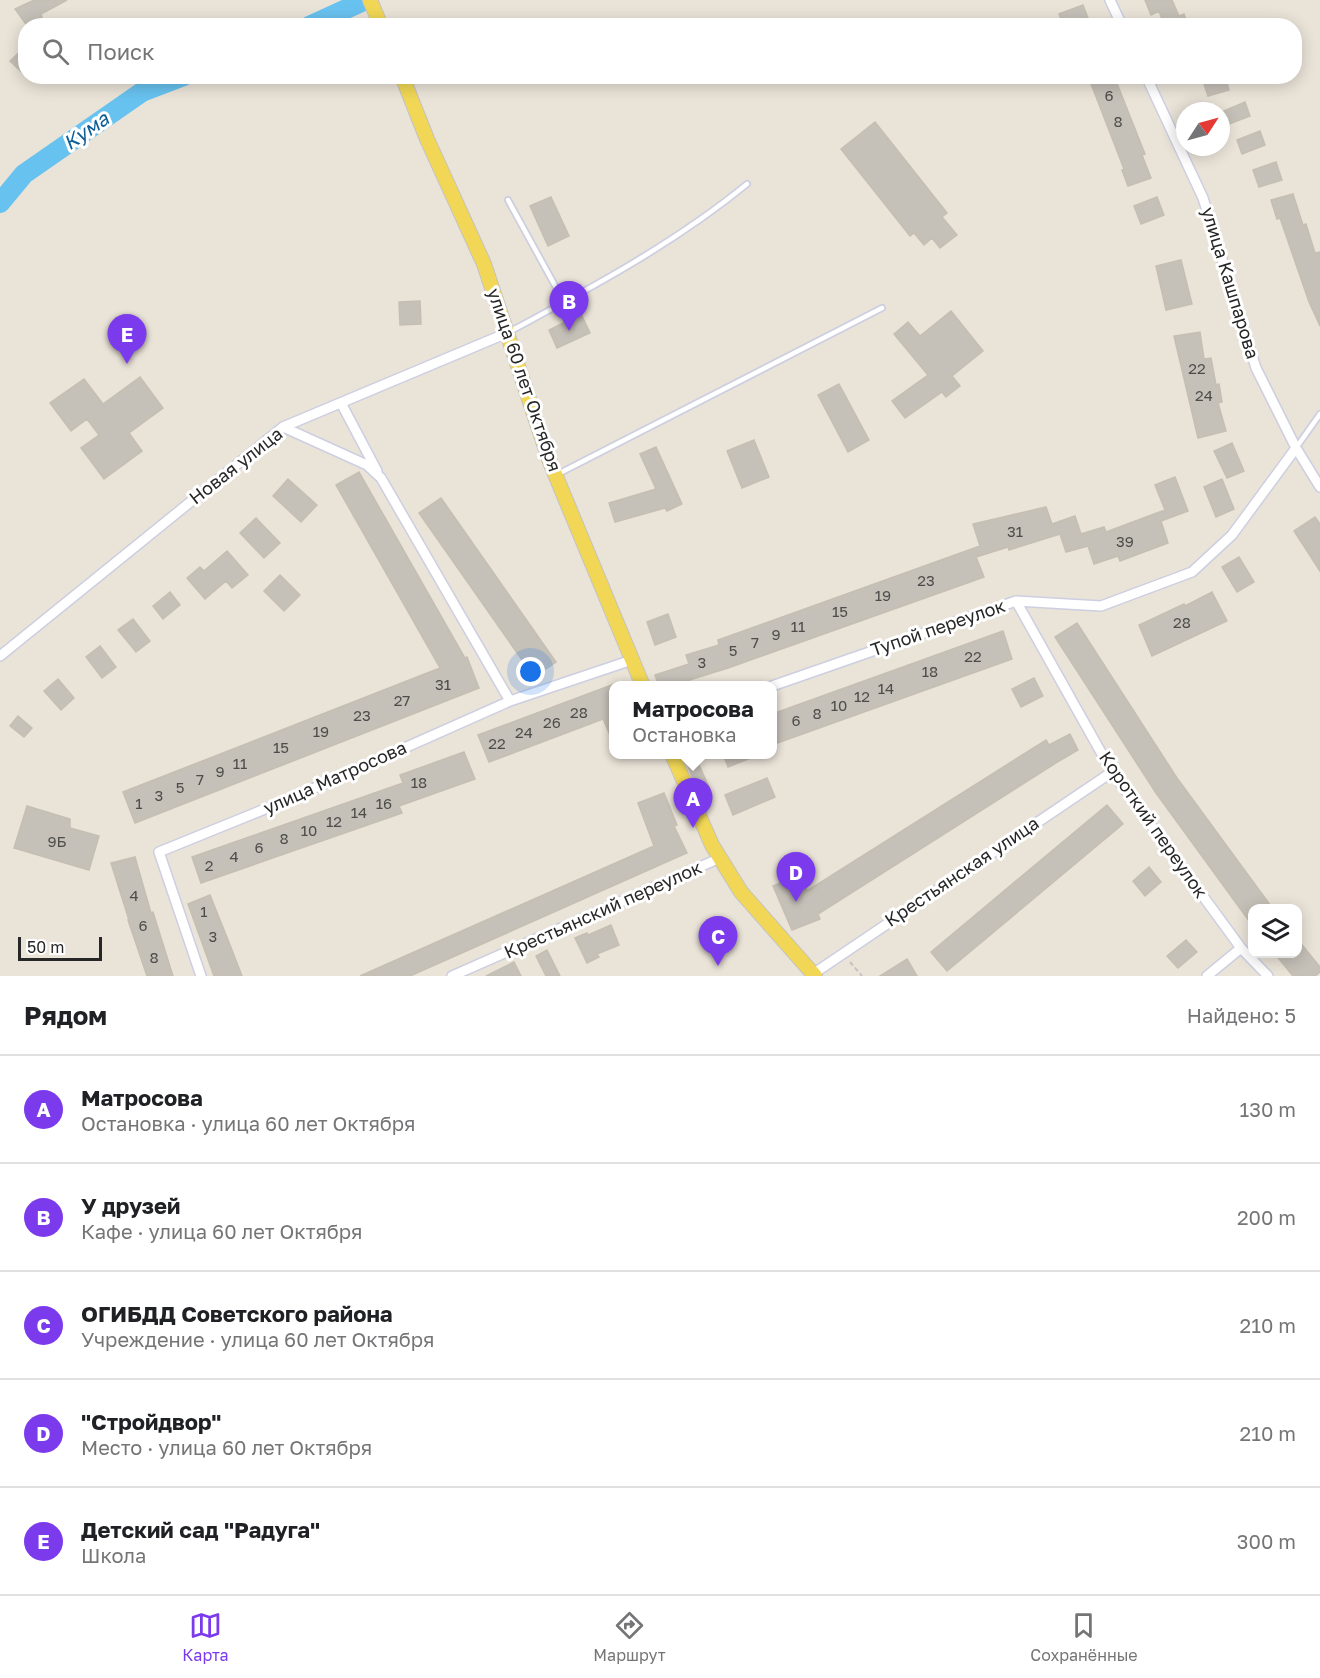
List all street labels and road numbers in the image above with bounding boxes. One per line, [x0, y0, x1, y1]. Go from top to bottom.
street label: улица Кашпарова [1197, 204, 1265, 361]
street label: улица 60 лет Октября [483, 285, 567, 474]
street label: Новая улица [184, 422, 286, 508]
street label: Тупой переулок [868, 594, 1008, 660]
street label: улица Матросова [260, 736, 410, 819]
street label: Короткий переулок [1095, 747, 1213, 902]
street label: Крестьянская улица [880, 811, 1043, 931]
street label: Крестьянский переулок [500, 856, 705, 963]

